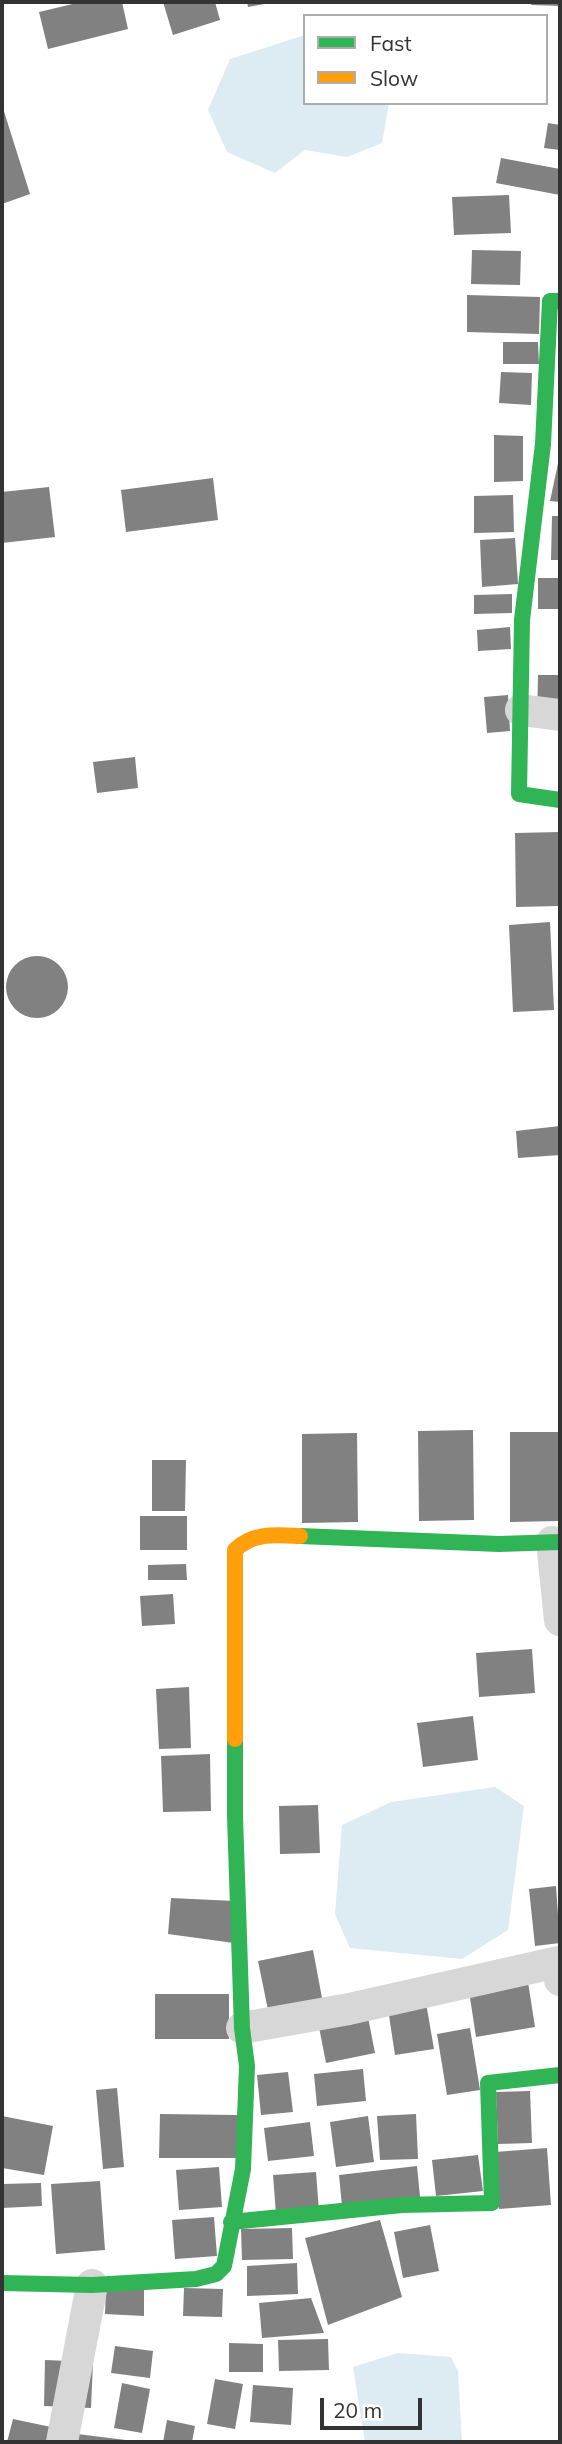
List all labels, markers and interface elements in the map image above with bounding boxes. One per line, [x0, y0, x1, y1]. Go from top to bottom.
legend [303, 14, 548, 105]
text: Fast [370, 30, 412, 56]
text: Slow [370, 65, 418, 91]
scale bar [324, 2384, 426, 2428]
text: 20 m [333, 2397, 382, 2423]

